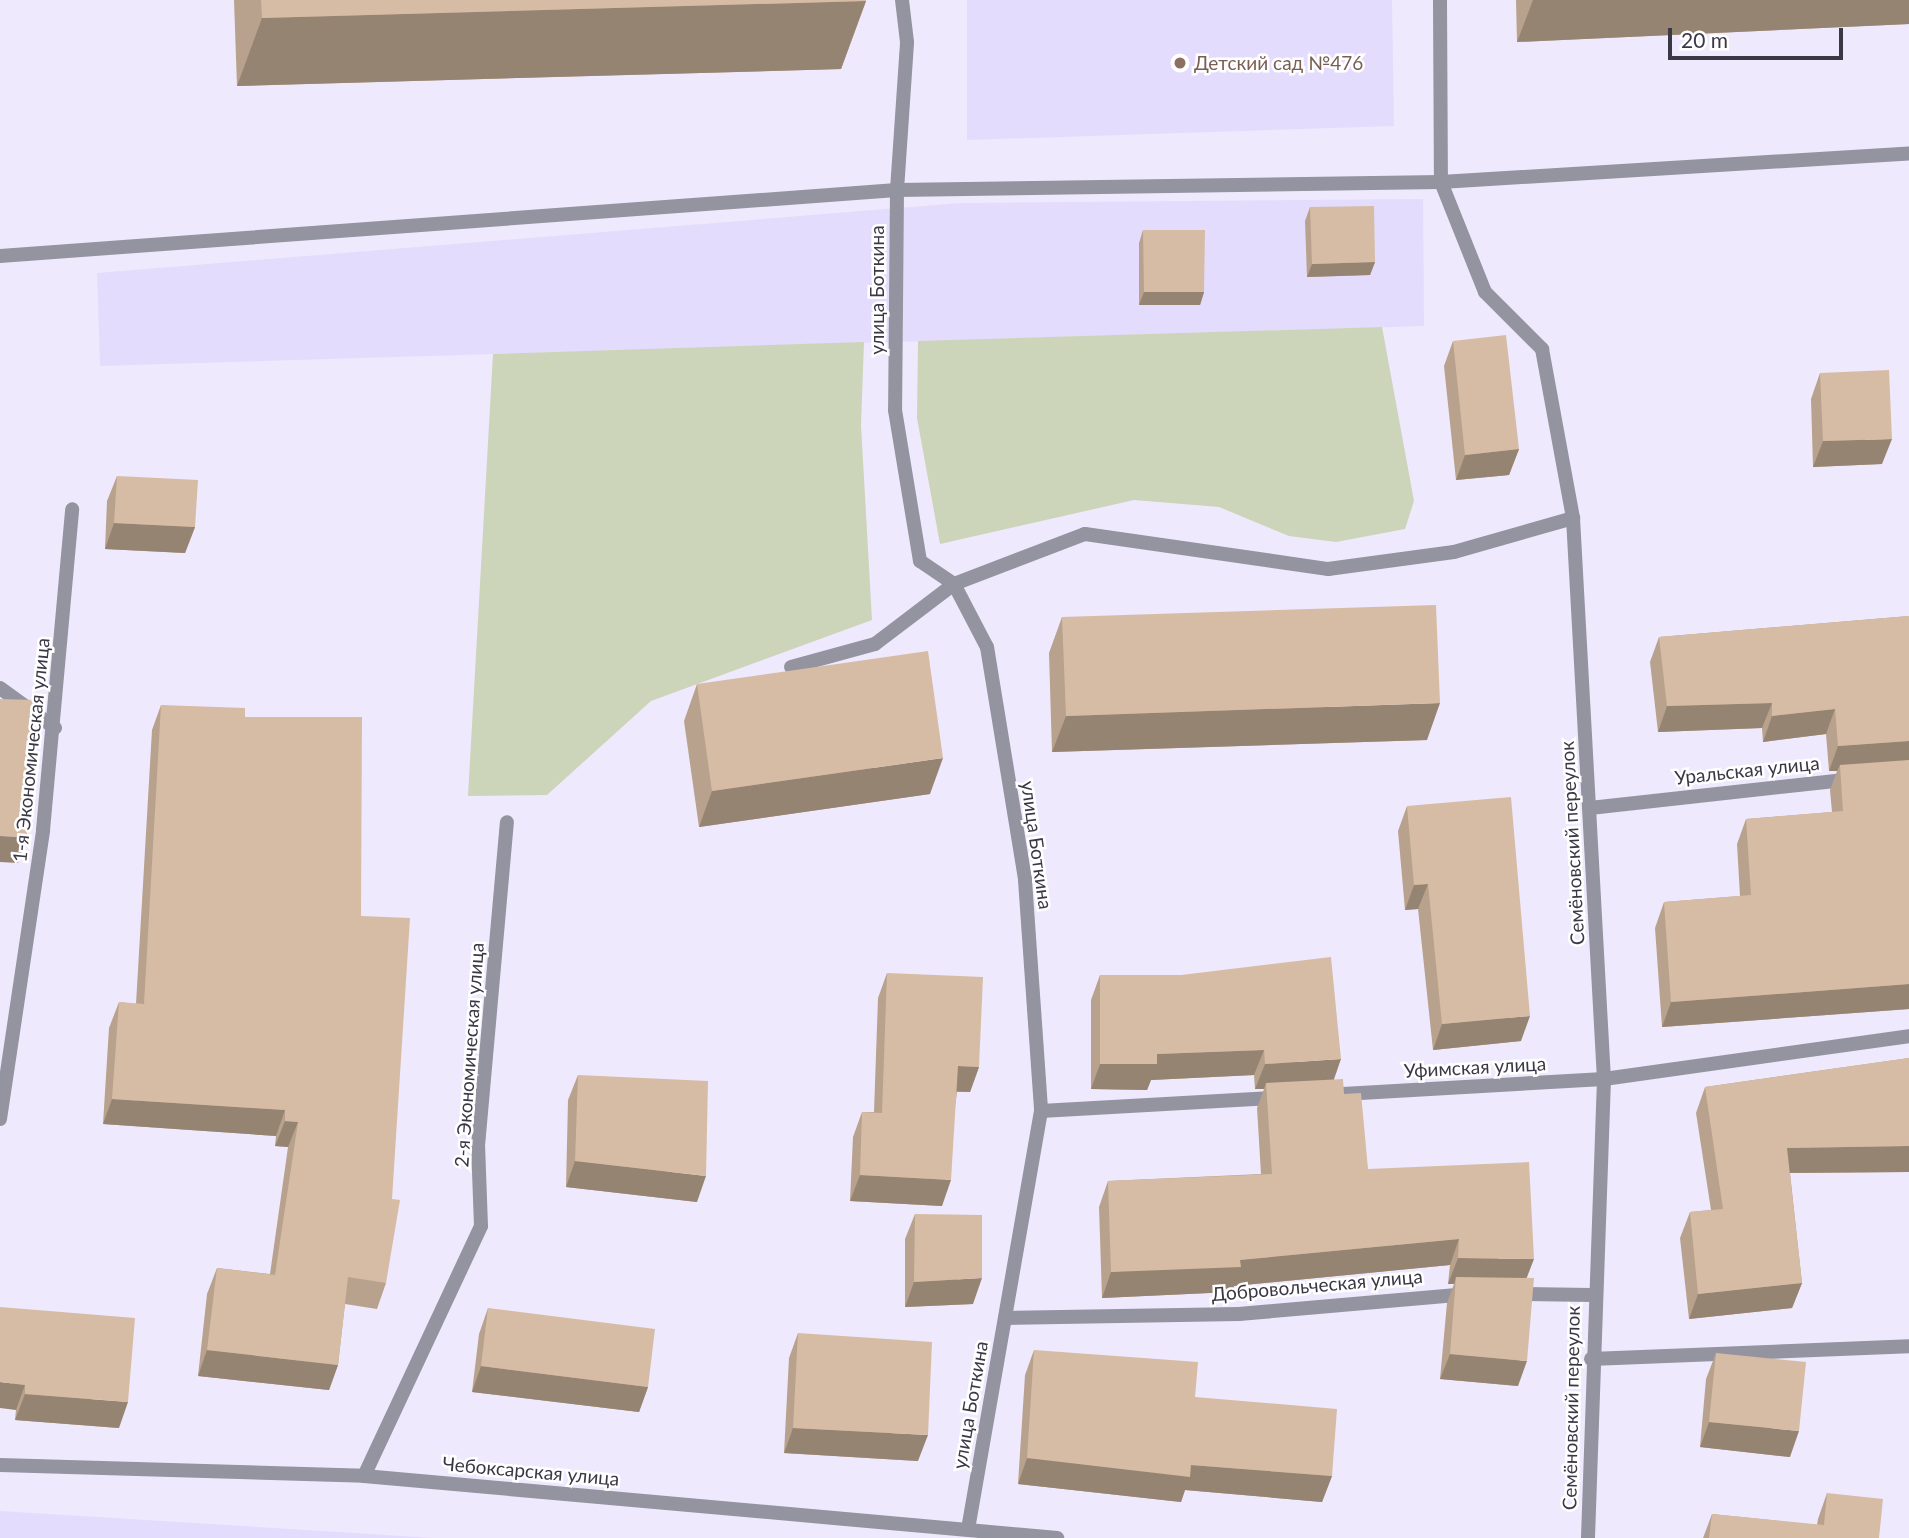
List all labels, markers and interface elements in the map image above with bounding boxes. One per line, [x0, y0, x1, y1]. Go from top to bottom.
scale bar [1671, 14, 1846, 58]
text: 20 m [1681, 27, 1728, 52]
place label: Детский сад №476 [1194, 52, 1363, 74]
marker: Детский сад №476 [1172, 55, 1188, 71]
street label: улица Боткина [866, 225, 888, 355]
street label: 1-я Экономическая улица [8, 637, 54, 863]
street label: Семёновский переулок [1555, 740, 1589, 946]
street label: Уральская улица [1674, 751, 1820, 789]
street label: улица Боткина [1017, 779, 1057, 911]
street label: 2-я Экономическая улица [450, 942, 488, 1168]
street label: Уфимская улица [1403, 1052, 1547, 1082]
street label: Добровольческая улица [1211, 1264, 1423, 1306]
street label: Семёновский переулок [1558, 1306, 1584, 1510]
street label: улица Боткина [948, 1339, 992, 1471]
street label: Чебоксарская улица [442, 1452, 620, 1490]

